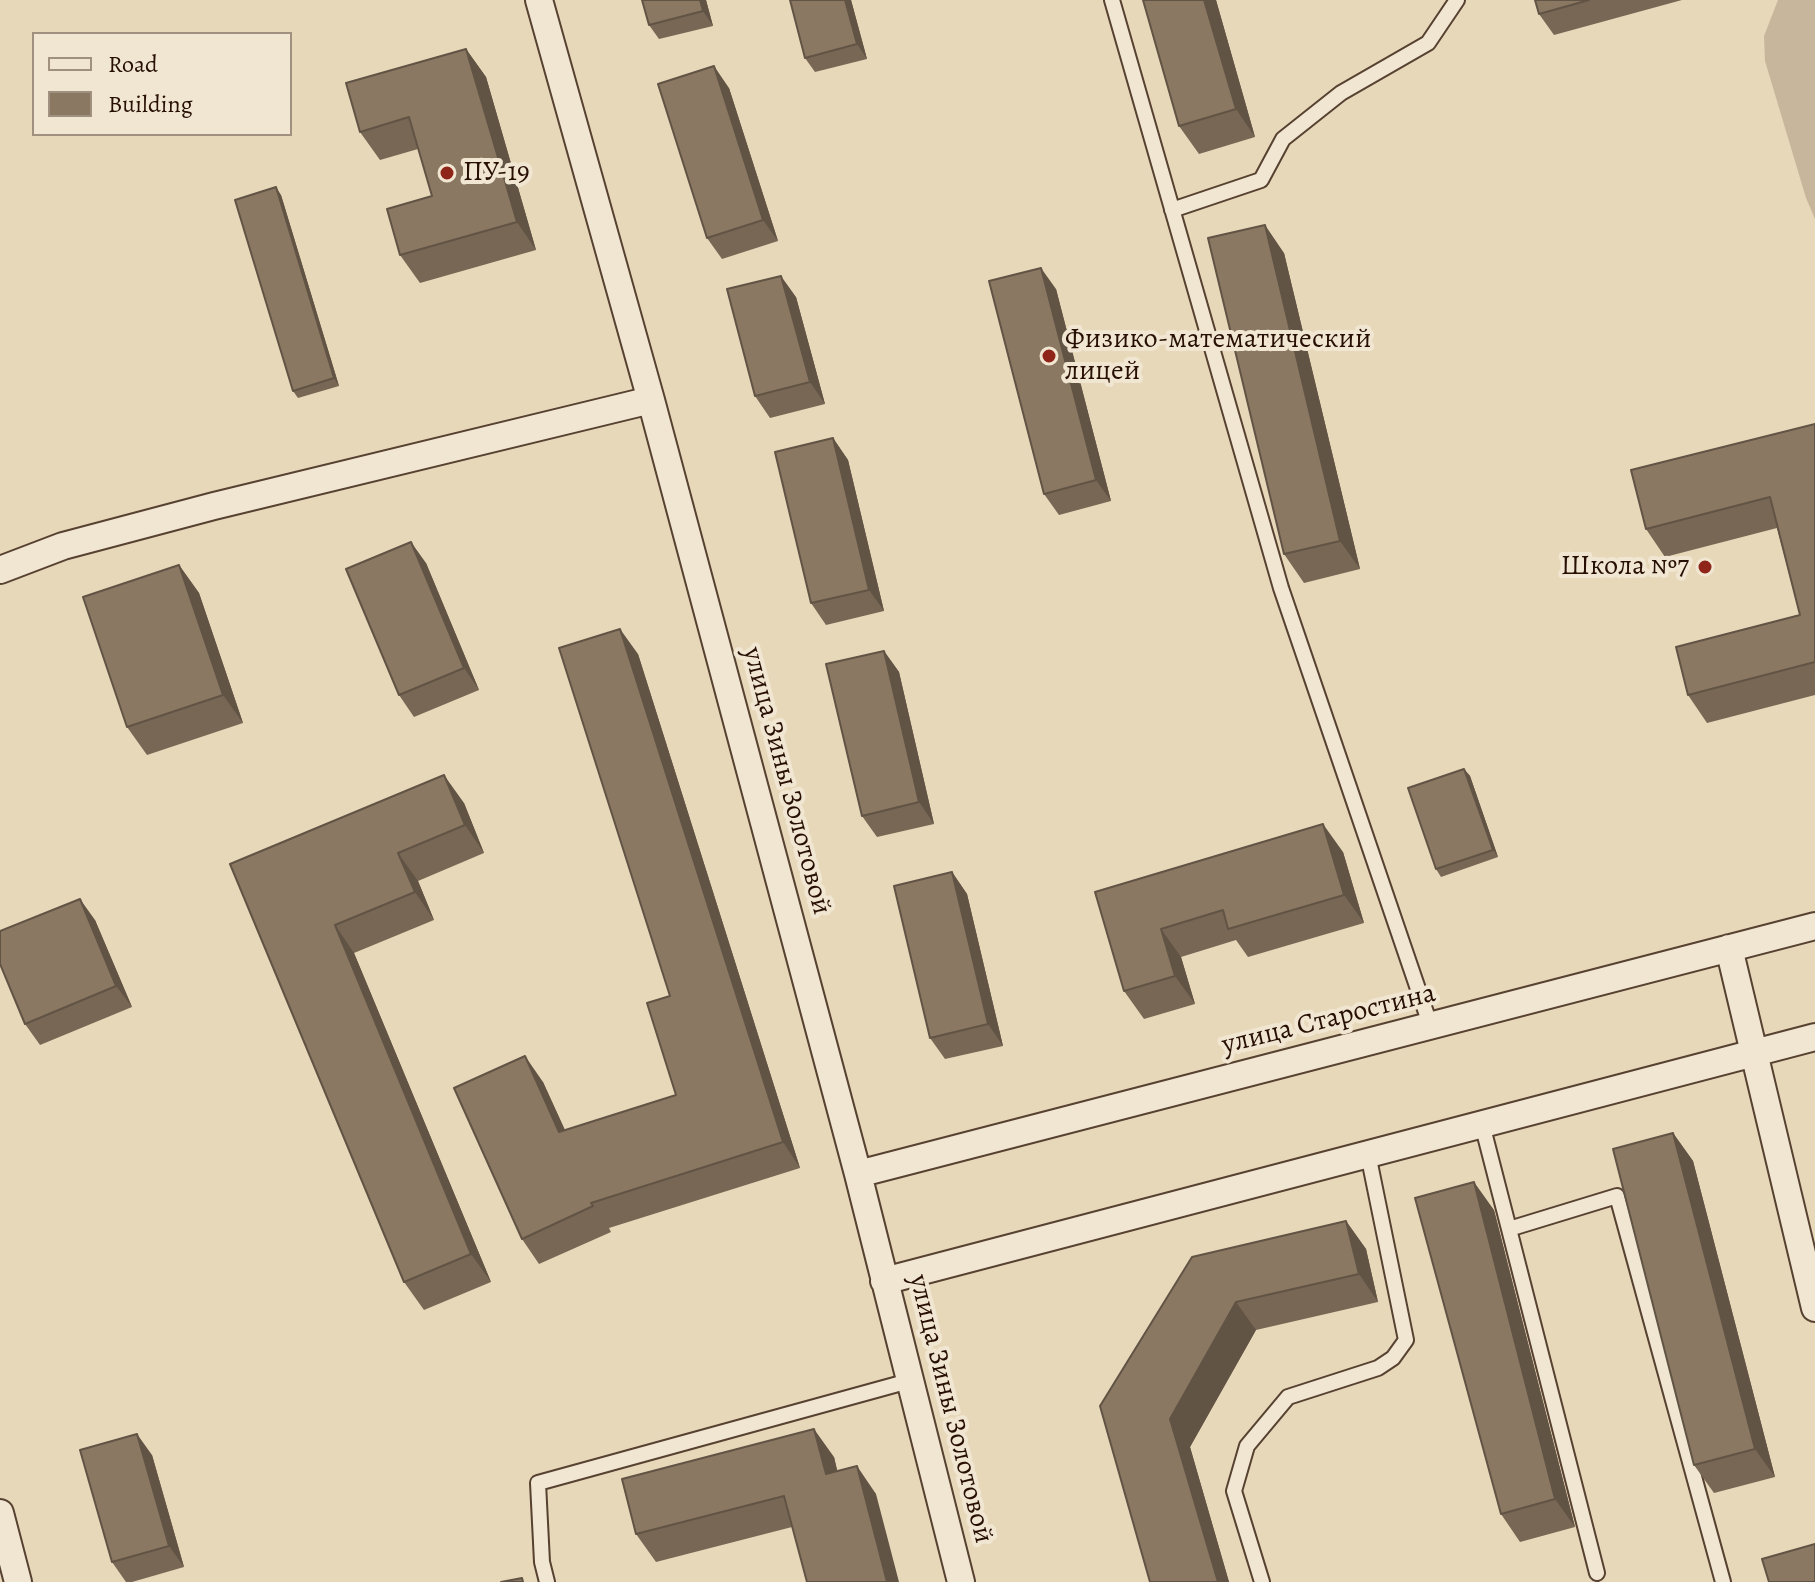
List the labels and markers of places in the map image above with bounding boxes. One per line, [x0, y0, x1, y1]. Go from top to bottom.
place label: ПУ-19 [463, 156, 530, 190]
marker: ПУ-19 [438, 164, 456, 182]
place label: Физико-математический лицей [1065, 323, 1371, 389]
marker: Физико-математический лицей [1040, 347, 1058, 365]
place label: Школа №7 [1561, 550, 1689, 584]
marker: Школа №7 [1696, 558, 1714, 576]

